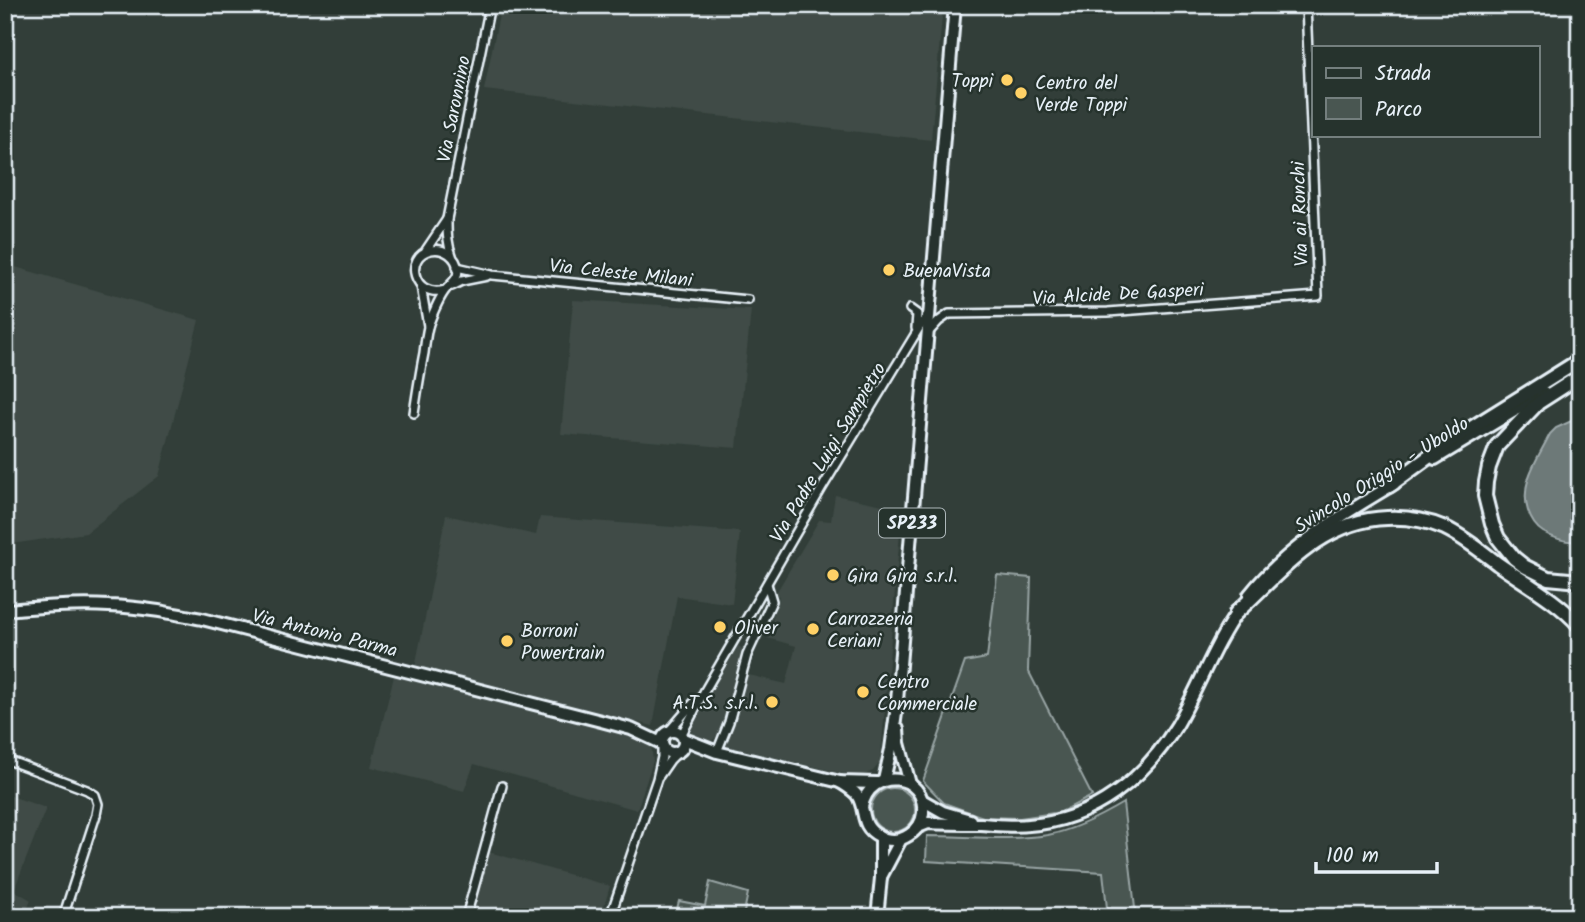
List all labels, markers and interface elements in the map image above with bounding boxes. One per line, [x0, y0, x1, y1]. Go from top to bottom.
legend [1312, 46, 1540, 136]
street label: Via Saronnino [430, 53, 480, 166]
text: Strada [1375, 58, 1431, 91]
place label: Toppi [952, 67, 994, 97]
place label: Centro del Verde Toppi [1035, 69, 1129, 121]
marker: Toppi [999, 72, 1015, 88]
marker: Centro del Verde Toppi [1013, 85, 1029, 101]
text: Parco [1375, 94, 1422, 127]
street label: Via ai Ronchi [1284, 159, 1318, 267]
street label: Via Celeste Milani [548, 252, 695, 297]
place label: BuenaVista [903, 257, 991, 287]
marker: BuenaVista [881, 262, 897, 278]
street label: Via Alcide De Gasperi [1032, 275, 1206, 314]
street label: Via Padre Luigi Sampietro [763, 357, 895, 549]
street label: Svincolo Origgio - Uboldo [1289, 410, 1475, 542]
road number: SP233 [879, 508, 945, 538]
place label: Gira Gira s.r.l. [847, 562, 957, 592]
marker: Gira Gira s.r.l. [825, 567, 841, 583]
street label: Via Antonio Parma [248, 601, 401, 667]
place label: Carrozzeria Ceriani [827, 605, 913, 657]
place label: Oliver [734, 614, 779, 644]
place label: Borroni Powertrain [521, 617, 605, 669]
marker: Oliver [712, 619, 728, 635]
marker: Carrozzeria Ceriani [805, 621, 821, 637]
marker: Borroni Powertrain [499, 633, 515, 649]
place label: Centro Commerciale [877, 668, 978, 720]
marker: Centro Commerciale [855, 684, 871, 700]
place label: A.T.S. s.r.l. [673, 689, 758, 719]
marker: A.T.S. s.r.l. [764, 694, 780, 710]
scale bar [1316, 831, 1436, 875]
text: 100 m [1326, 840, 1379, 873]

